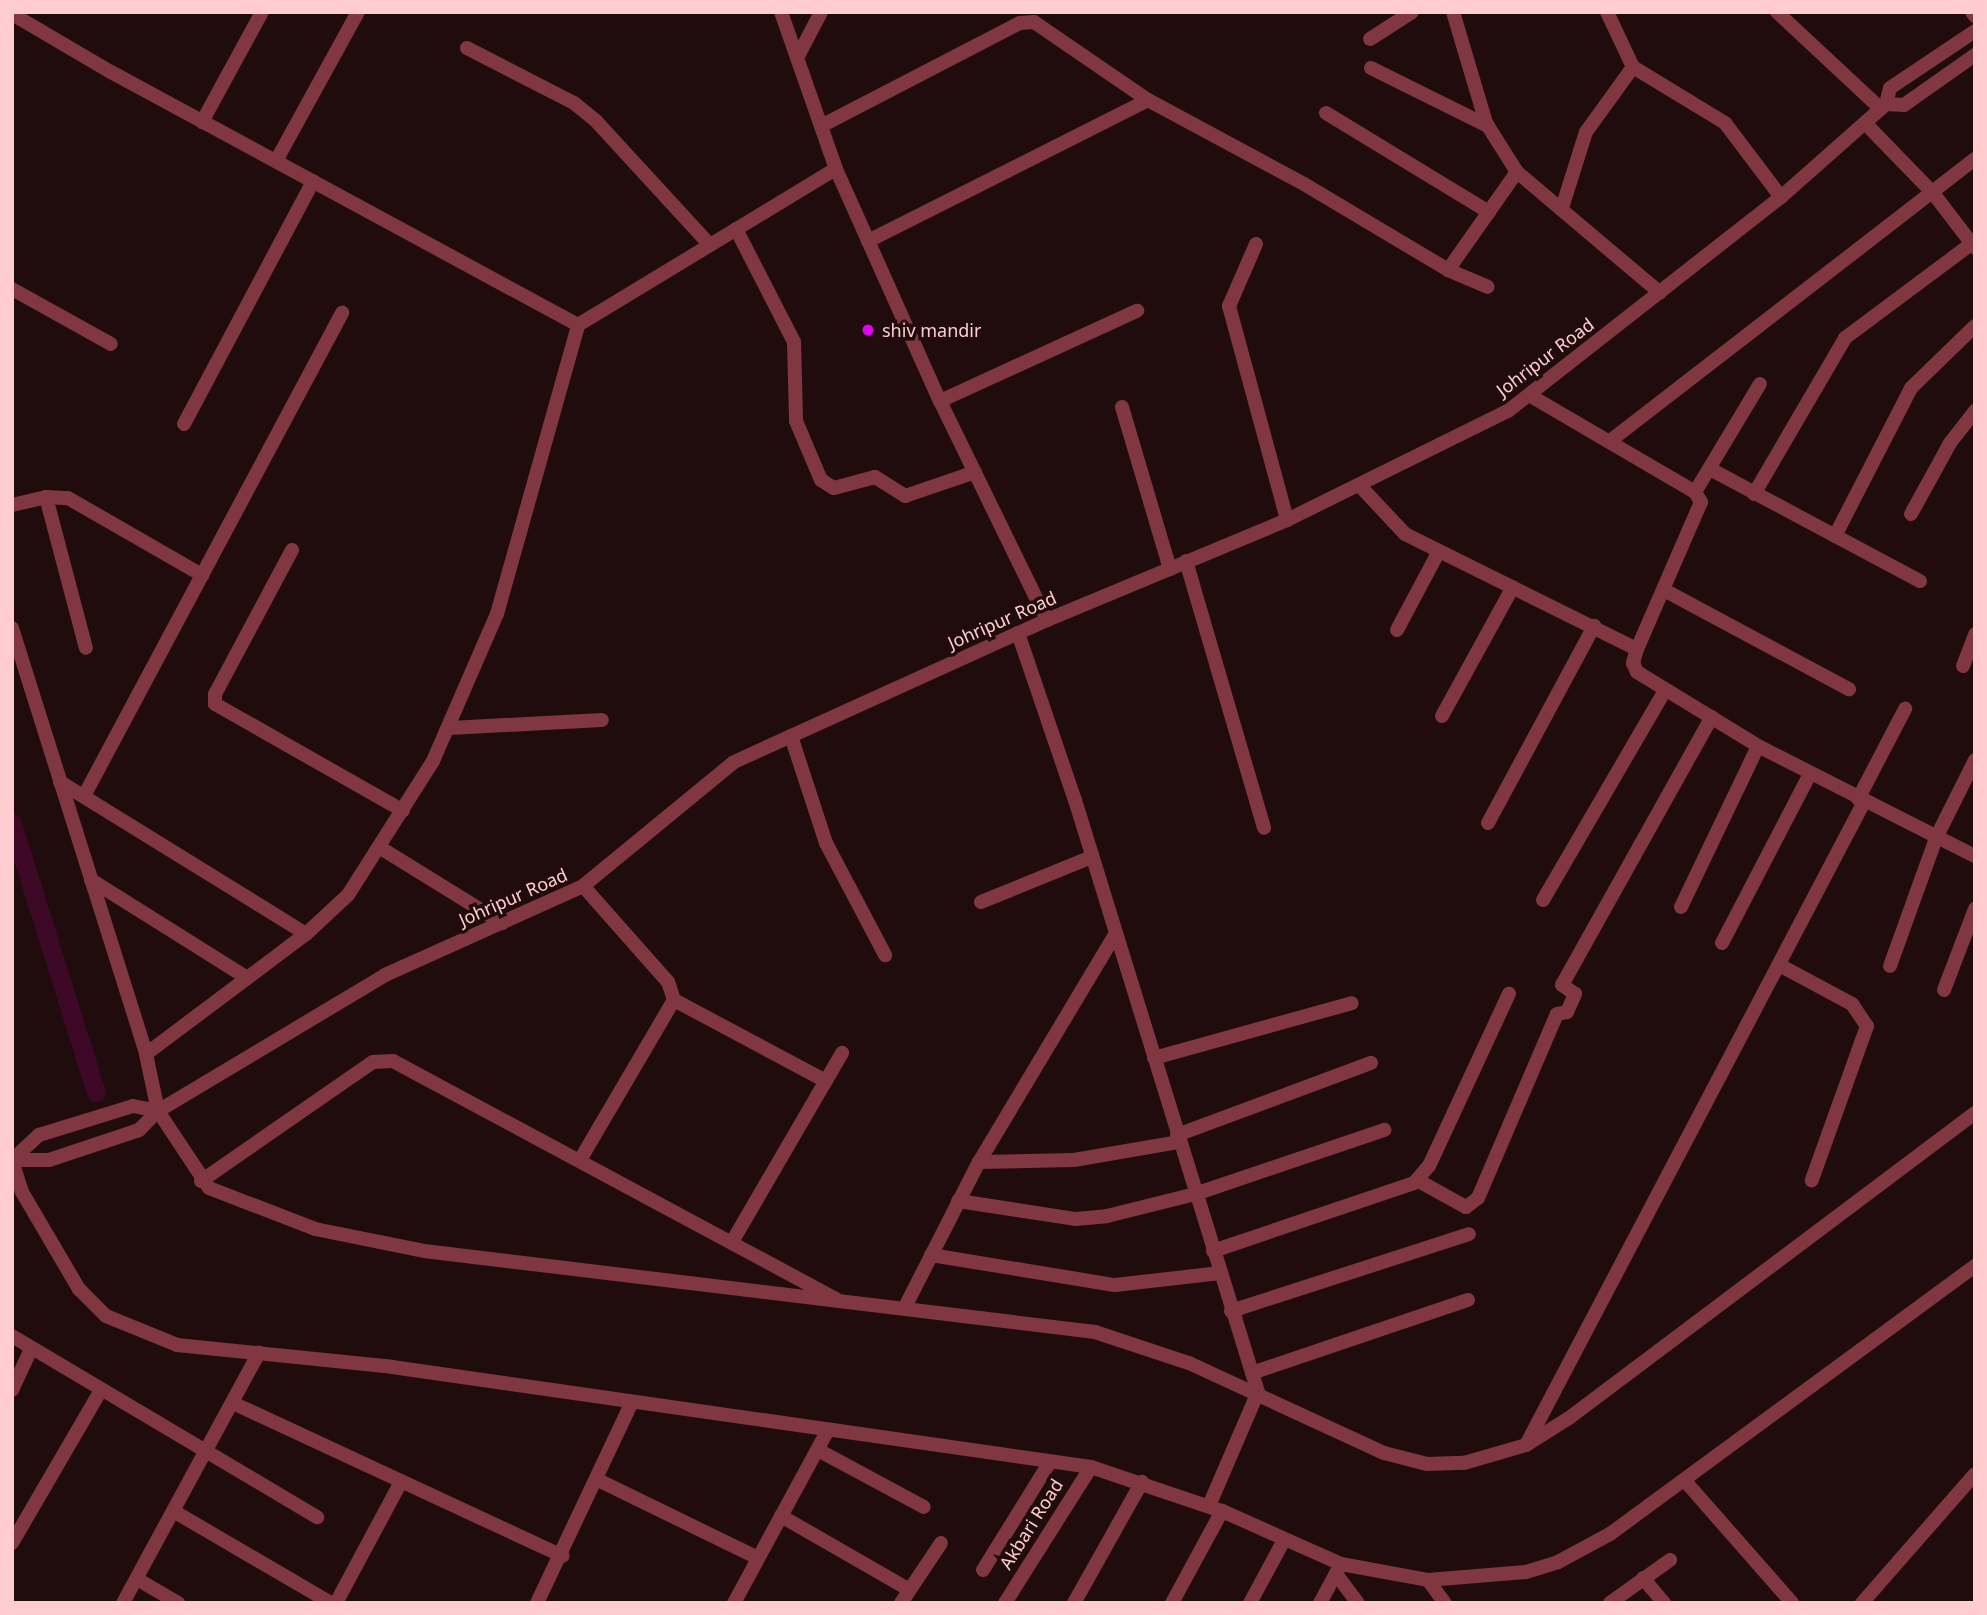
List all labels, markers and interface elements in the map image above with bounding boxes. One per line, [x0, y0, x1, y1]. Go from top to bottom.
street label: Johripur Road [1492, 313, 1598, 401]
place label: shiv mandir [882, 319, 981, 341]
marker: shiv mandir [860, 322, 876, 338]
street label: Johripur Road [944, 586, 1060, 654]
street label: Johripur Road [455, 863, 571, 931]
street label: Akbari Road [995, 1475, 1067, 1573]

